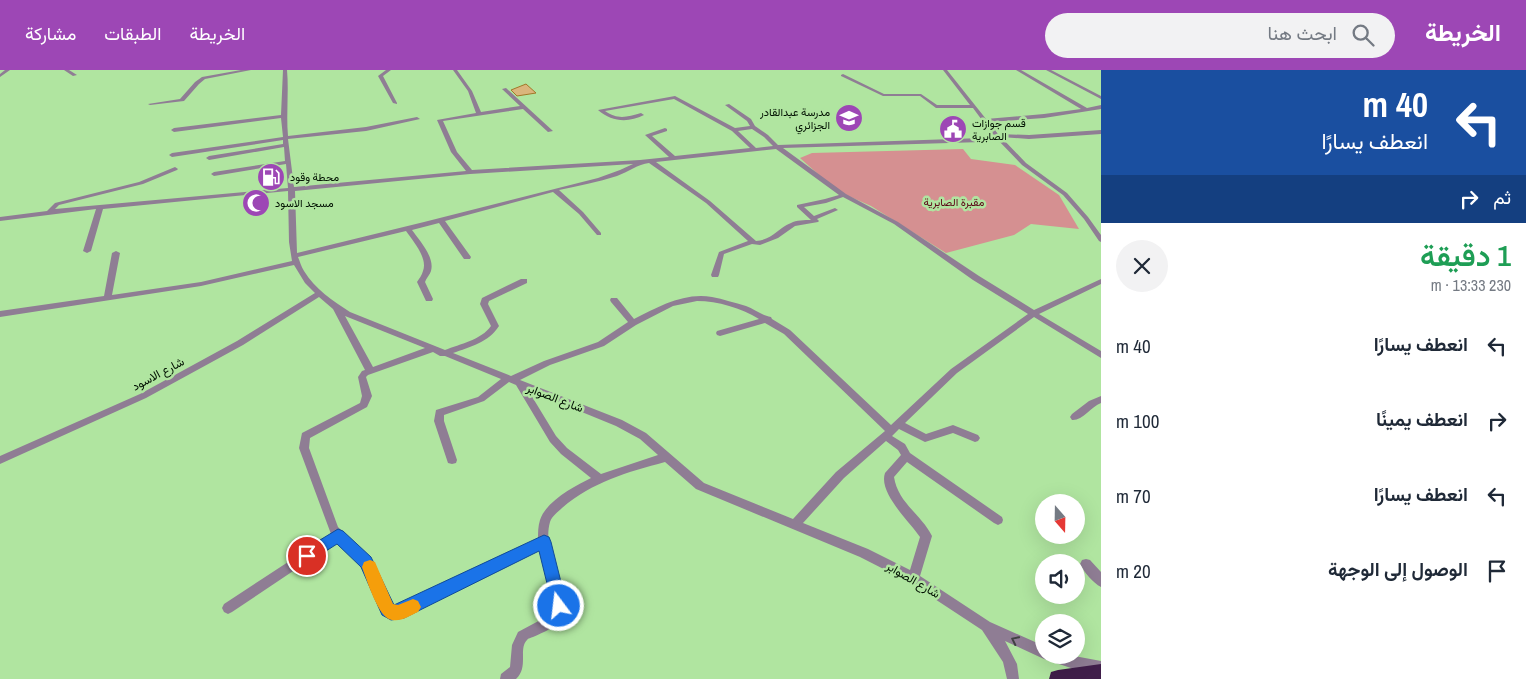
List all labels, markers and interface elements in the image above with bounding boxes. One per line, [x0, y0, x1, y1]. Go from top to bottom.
search box [1045, 13, 1395, 58]
text: الخريطة [1425, 16, 1501, 48]
text: ابحث هنا [1267, 20, 1337, 46]
text: مشاركة [25, 21, 76, 46]
text: الطبقات [104, 21, 161, 46]
text: الخريطة [189, 21, 245, 46]
icon: search [1349, 21, 1377, 49]
text: 40 m [1363, 81, 1428, 128]
icon: left [1446, 90, 1511, 155]
school or university icon: مدرسة عبدالقادر الجزائري [834, 103, 864, 133]
place label: مدرسة عبدالقادر الجزائري [759, 105, 830, 135]
public building icon: قسم جوازات الصابرية [938, 114, 968, 144]
place label: قسم جوازات الصابرية [972, 116, 1026, 143]
text: انعطف يسارًا [1321, 126, 1428, 156]
fuel station icon: محطة وقود [256, 162, 286, 192]
place label: محطة وقود [290, 170, 339, 184]
text: ثم [1493, 184, 1511, 210]
icon: right [1455, 185, 1483, 213]
mosque icon: مسجد الاسود [241, 188, 271, 218]
park label: مقبرة الصابرية [924, 195, 985, 209]
place label: مسجد الاسود [275, 196, 334, 210]
text: 1 دقيقة [1420, 235, 1511, 275]
button: close [1116, 240, 1168, 292]
text: 230 m · 13:33 [1431, 274, 1511, 296]
text: انعطف يسارًا [1374, 331, 1468, 357]
icon: left [1483, 332, 1511, 360]
text: 40 m [1116, 333, 1151, 359]
street label: شارع الاسود [129, 354, 187, 395]
street label: شارع الصوابر [523, 379, 586, 417]
text: انعطف يمينًا [1376, 406, 1468, 432]
icon: right [1483, 407, 1511, 435]
text: 100 m [1116, 408, 1159, 434]
text: انعطف يسارًا [1374, 481, 1468, 507]
icon: left [1483, 482, 1511, 510]
text: 70 m [1116, 483, 1151, 509]
north arrow [1035, 494, 1085, 544]
map controls [1035, 494, 1085, 664]
pin [286, 535, 328, 577]
icon: arrive [293, 542, 321, 570]
button: sound [1035, 554, 1085, 604]
text: الوصول إلى الوجهة [1328, 556, 1468, 582]
icon: arrive [1483, 557, 1511, 585]
street label: شارع الصوابر [882, 558, 943, 603]
text: 20 m [1116, 558, 1151, 584]
position arrow [532, 579, 584, 631]
button: layers [1035, 614, 1085, 664]
one-way arrow [1011, 636, 1020, 646]

